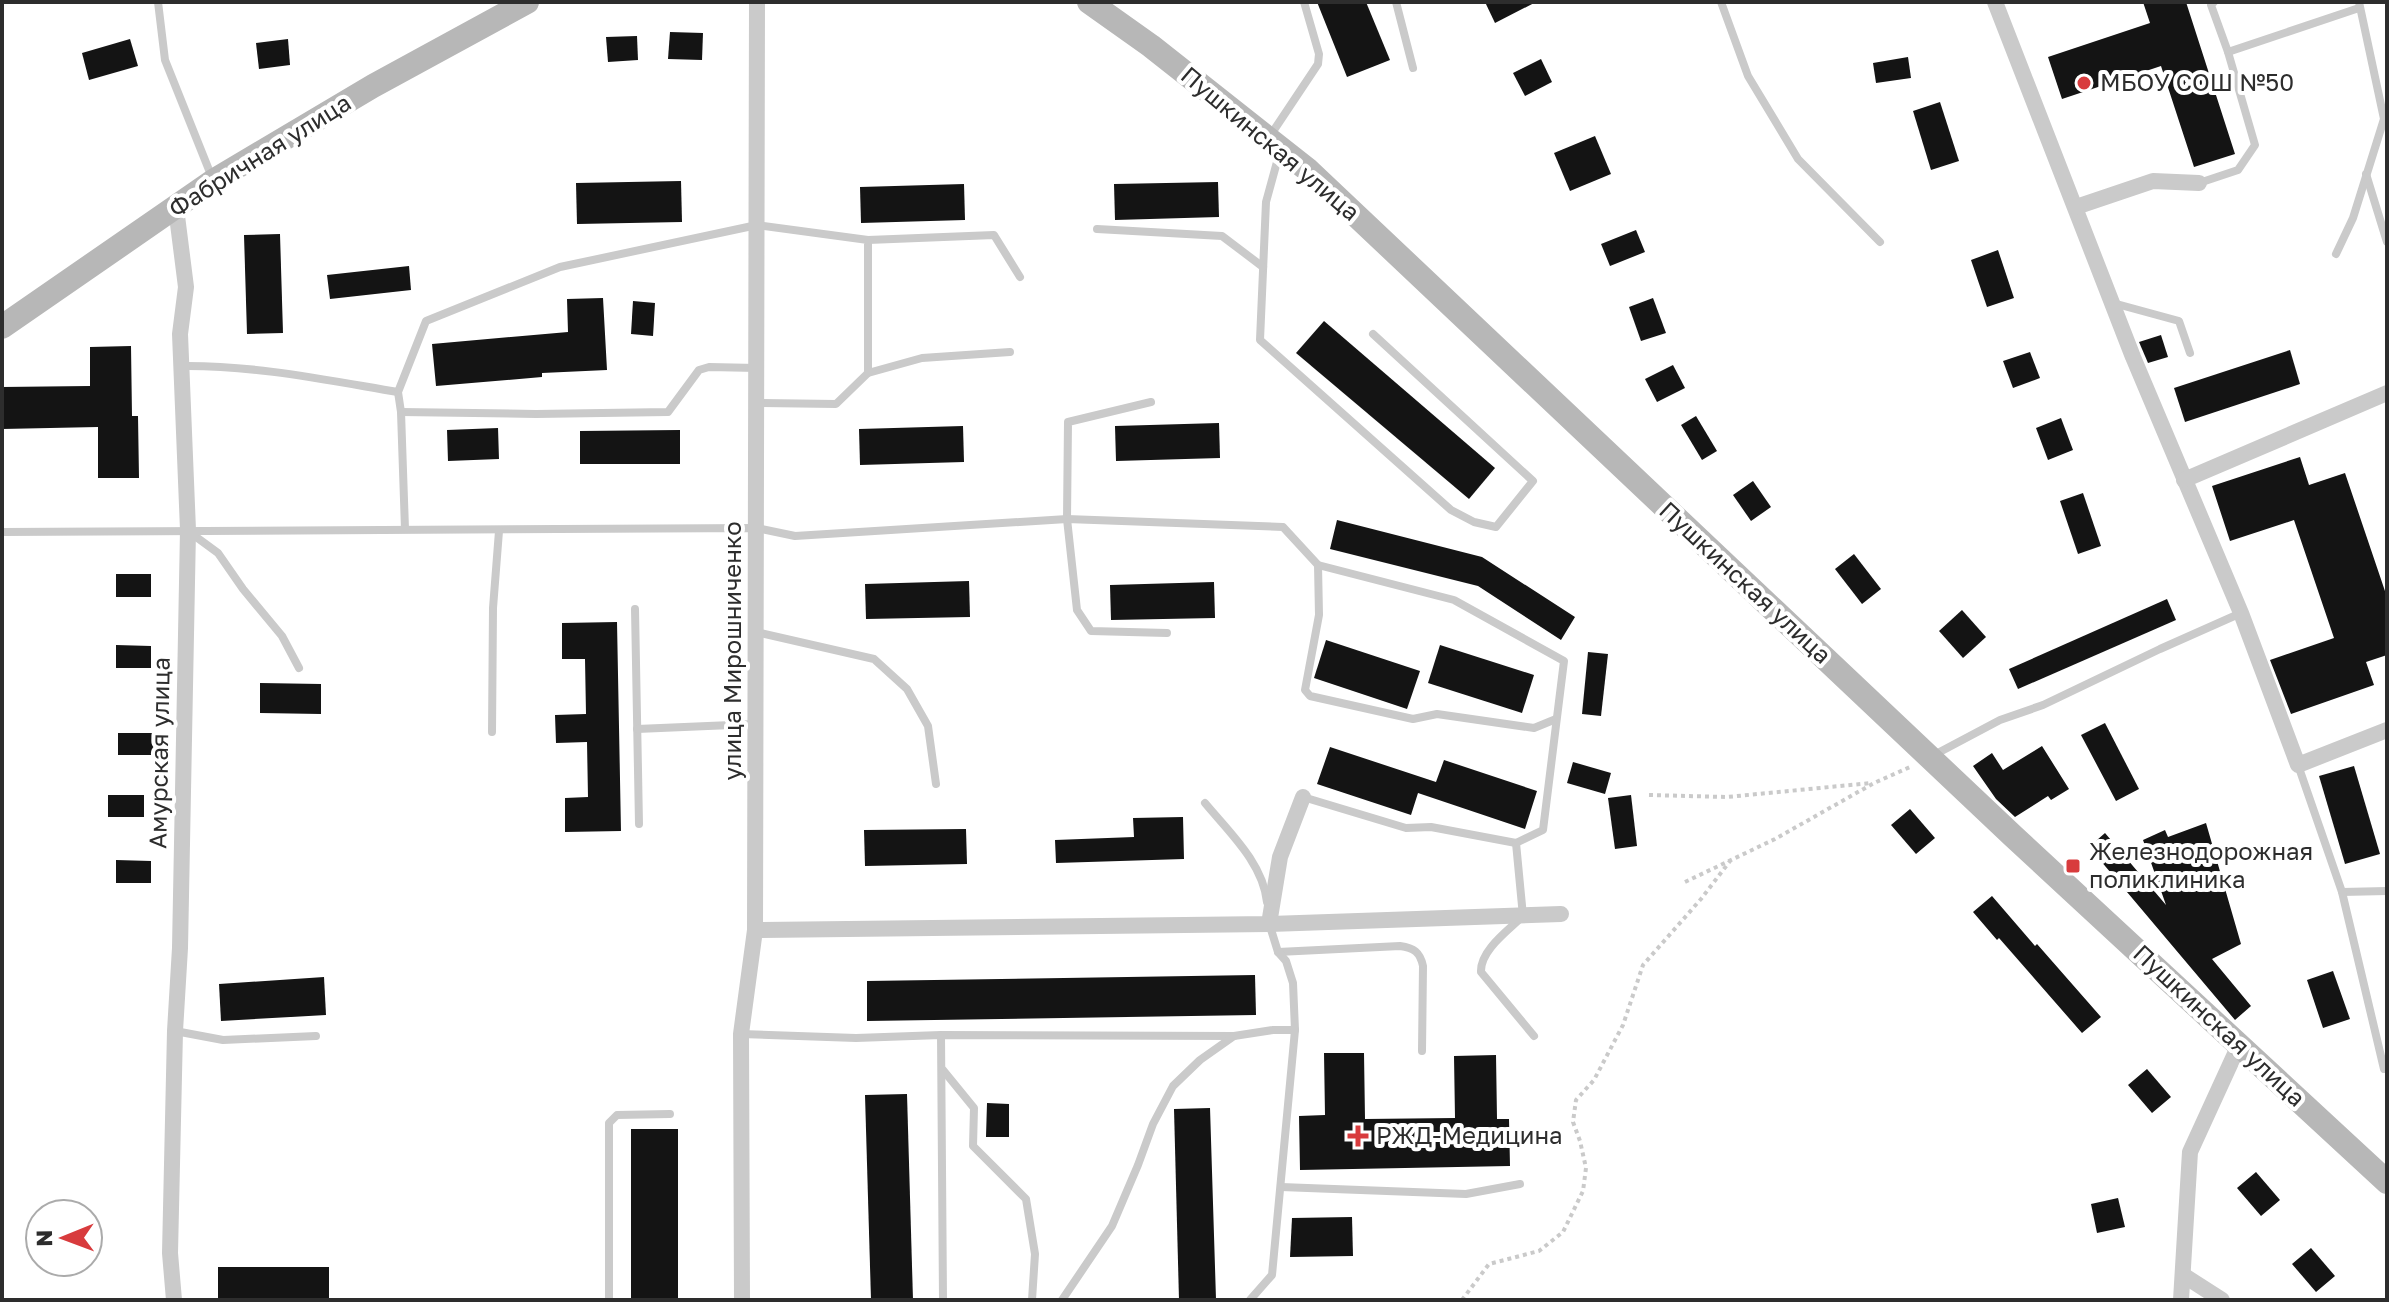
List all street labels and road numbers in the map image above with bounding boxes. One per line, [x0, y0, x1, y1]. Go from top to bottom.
street label: Пушкинская улица [1176, 60, 1366, 226]
street label: Фабричная улица [163, 87, 356, 223]
street label: Пушкинская улица [1654, 495, 1838, 669]
street label: улица Мирошниченко [717, 521, 746, 781]
street label: Амурская улица [142, 657, 175, 849]
street label: Пушкинская улица [2128, 938, 2312, 1112]

